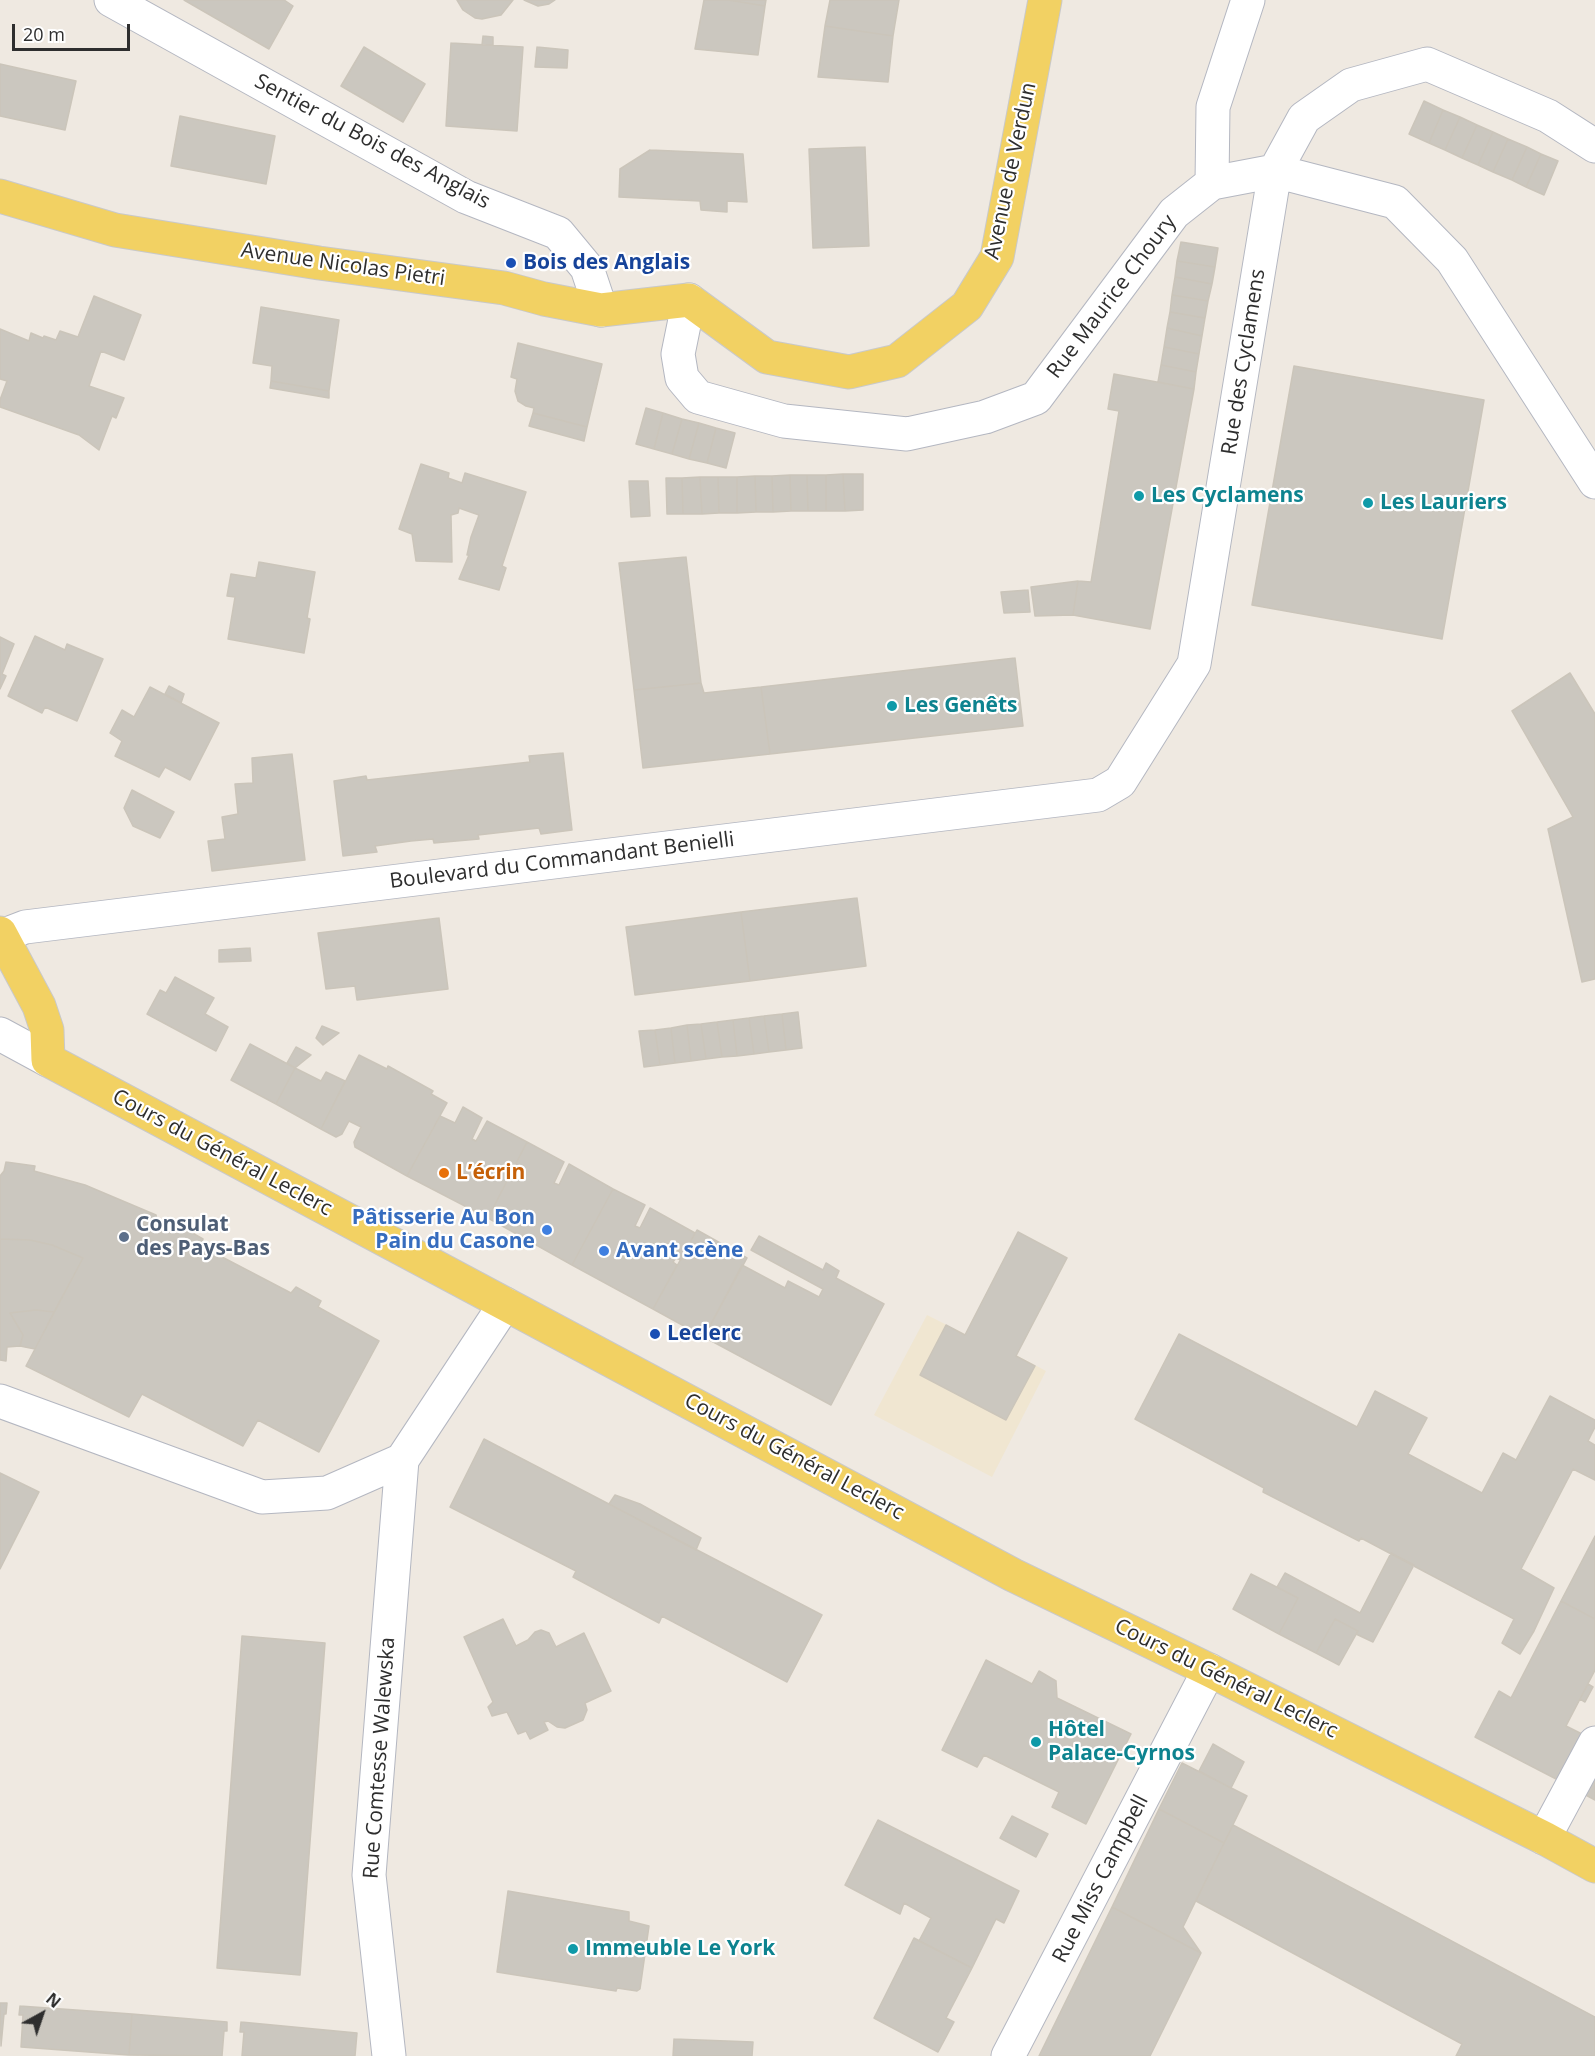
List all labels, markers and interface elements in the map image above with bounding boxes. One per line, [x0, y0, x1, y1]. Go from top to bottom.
scale bar [15, 12, 134, 50]
text: 20 m [23, 22, 65, 46]
street label: Sentier du Bois des Anglais [250, 69, 494, 215]
street label: Avenue de Verdun [980, 80, 1042, 262]
street label: Rue Maurice Choury [1042, 210, 1182, 384]
street label: Avenue Nicolas Pietri [239, 238, 447, 292]
place label: Bois des Anglais [523, 250, 690, 276]
marker: Bois des Anglais [504, 256, 518, 270]
street label: Rue des Cyclamens [1217, 267, 1271, 457]
place label: Les Cyclamens [1151, 483, 1304, 509]
marker: Les Cyclamens [1132, 489, 1146, 503]
place label: Les Lauriers [1380, 490, 1507, 516]
marker: Les Lauriers [1361, 496, 1375, 510]
place label: Les Genêts [904, 693, 1018, 719]
marker: Les Genêts [885, 699, 899, 713]
street label: Boulevard du Commandant Benielli [388, 827, 736, 895]
street label: Cours du Général Leclerc [108, 1084, 336, 1222]
place label: L’écrin [456, 1160, 525, 1186]
marker: L’écrin [437, 1166, 451, 1180]
place label: Pâtisserie Au Bon Pain du Casone [352, 1205, 535, 1255]
place label: Consulat des Pays-Bas [136, 1212, 270, 1262]
marker: Pâtisserie Au Bon Pain du Casone [540, 1223, 554, 1237]
marker: Consulat des Pays-Bas [117, 1230, 131, 1244]
place label: Avant scène [616, 1238, 743, 1264]
marker: Avant scène [597, 1244, 611, 1258]
place label: Leclerc [667, 1321, 741, 1347]
marker: Leclerc [648, 1327, 662, 1341]
street label: Cours du Général Leclerc [680, 1388, 908, 1526]
street label: Cours du Général Leclerc [1110, 1614, 1342, 1744]
street label: Rue Comtesse Walewska [359, 1636, 401, 1880]
place label: Hôtel Palace-Cyrnos [1048, 1717, 1195, 1767]
marker: Hôtel Palace-Cyrnos [1029, 1735, 1043, 1749]
street label: Rue Miss Campbell [1048, 1791, 1154, 1967]
place label: Immeuble Le York [585, 1936, 775, 1962]
marker: Immeuble Le York [566, 1942, 580, 1956]
north arrow [12, 1984, 72, 2044]
text: N [42, 1988, 66, 2013]

